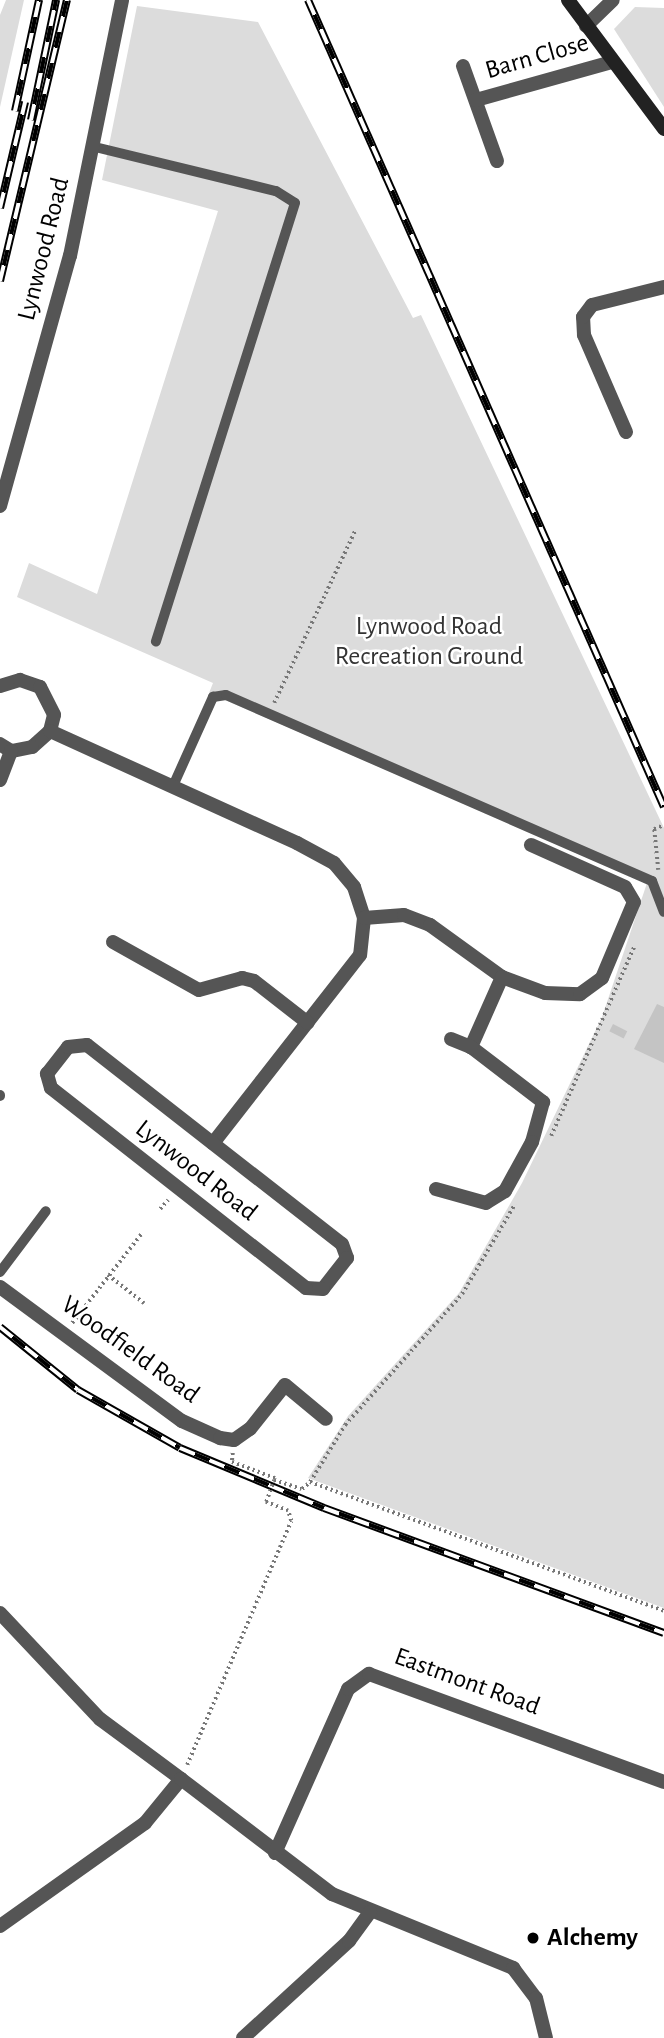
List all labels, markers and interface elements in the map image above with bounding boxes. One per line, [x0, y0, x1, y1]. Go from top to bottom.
street label: Barn Close [482, 27, 592, 87]
street label: Lynwood Road [11, 174, 77, 324]
park label: Lynwood Road Recreation Ground [335, 611, 523, 672]
street label: Lynwood Road [129, 1114, 263, 1228]
street label: Woodfield Road [55, 1289, 205, 1411]
street label: Eastmont Road [390, 1641, 544, 1723]
place label: Alchemy [547, 1922, 638, 1954]
marker: Alchemy [525, 1930, 541, 1946]

